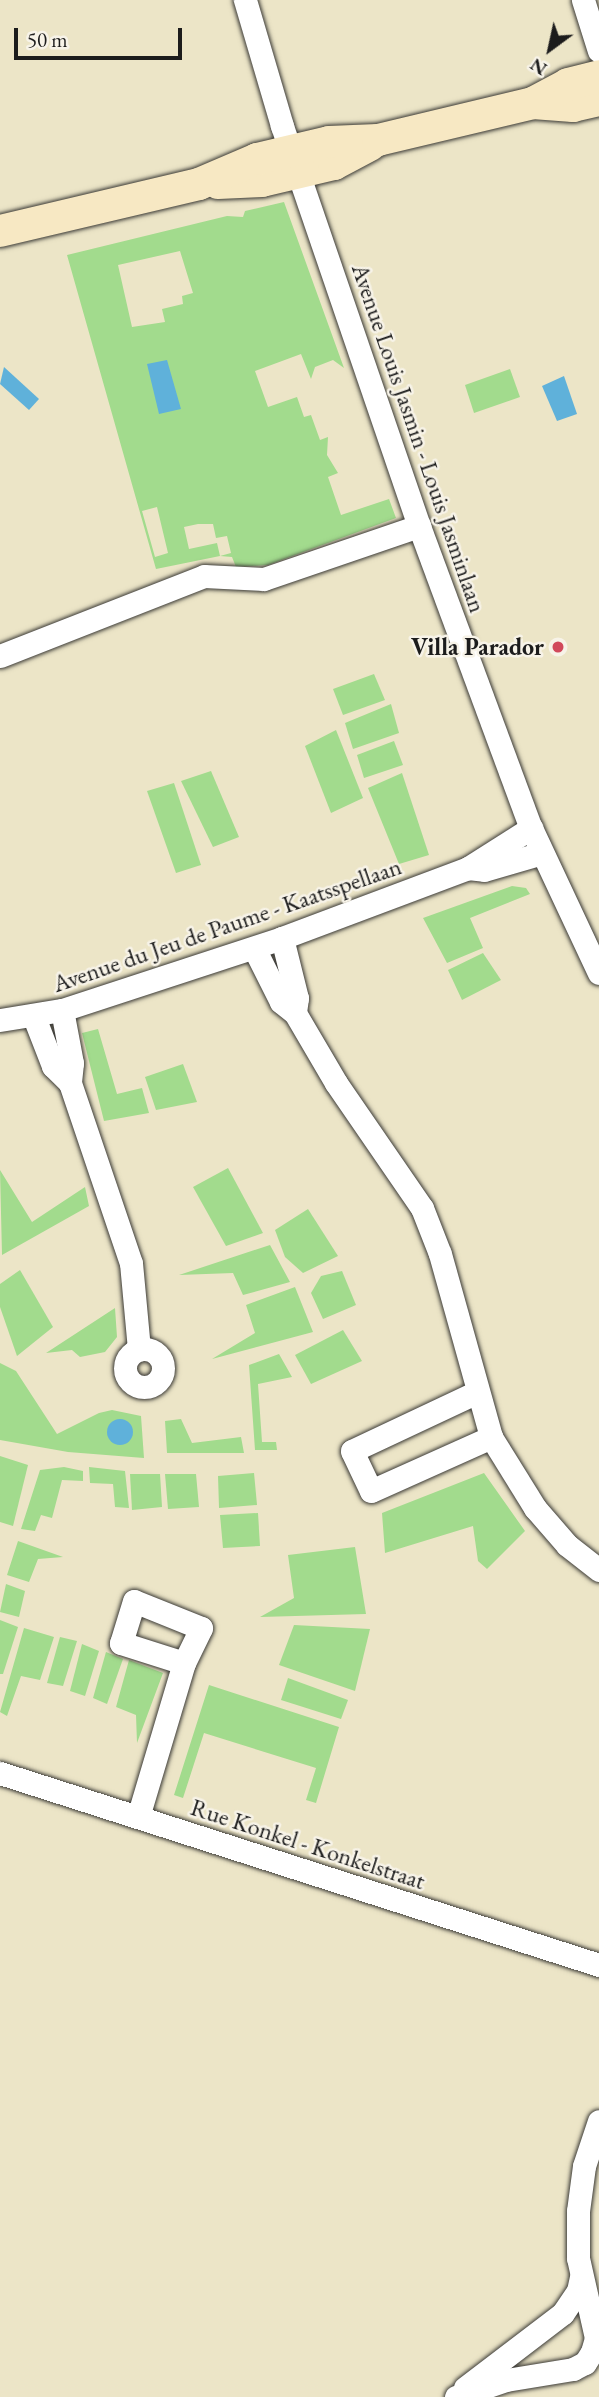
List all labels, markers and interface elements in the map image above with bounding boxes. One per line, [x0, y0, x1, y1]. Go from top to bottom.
scale bar [18, 14, 186, 58]
north arrow [515, 14, 585, 84]
text: 50 m [27, 26, 68, 53]
text: N [525, 52, 552, 82]
street label: Avenue Louis Jasmin - Louis Jasminlaan [346, 260, 492, 616]
place label: Villa Parador [411, 633, 544, 661]
marker: Villa Parador [550, 639, 566, 655]
street label: Avenue du Jeu de Paume - Kaatsspellaan [49, 852, 405, 998]
street label: Rue Konkel - Konkelstraat [187, 1793, 429, 1895]

